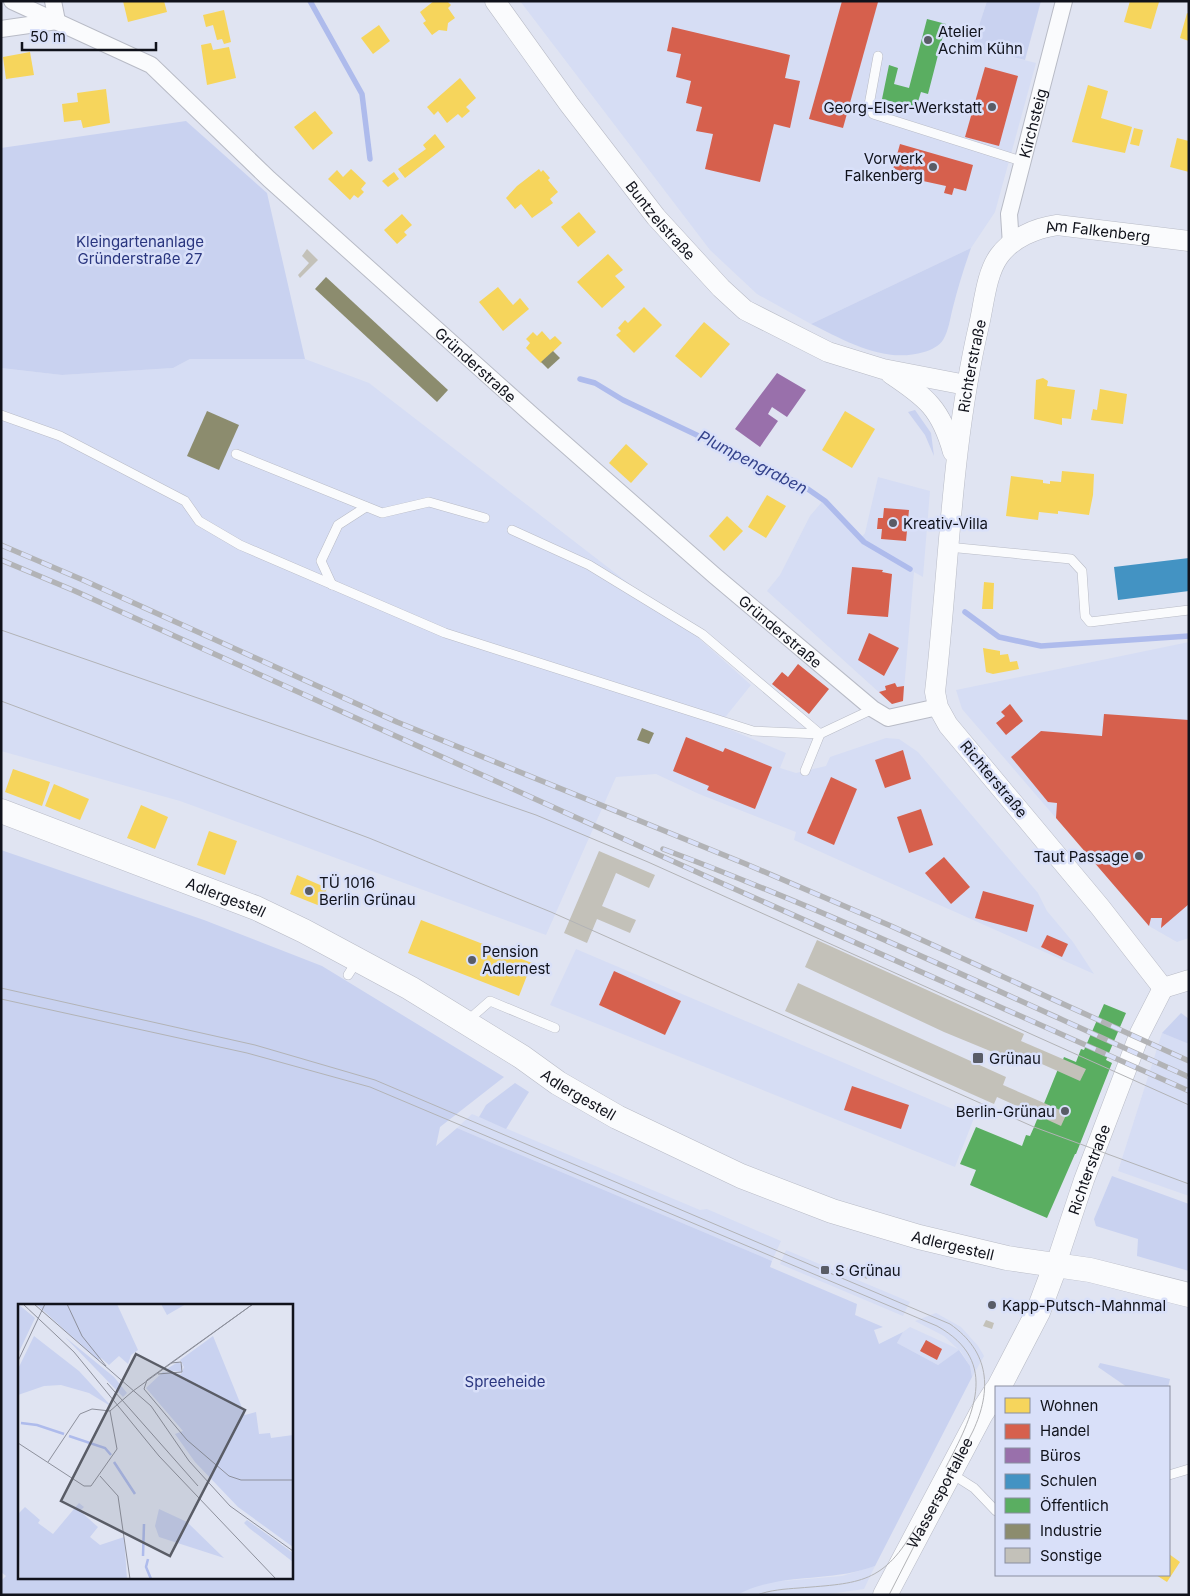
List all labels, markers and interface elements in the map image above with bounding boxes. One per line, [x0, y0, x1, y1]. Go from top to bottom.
scale bar [22, 20, 156, 52]
place label: Atelier Achim Kühn [938, 22, 1023, 58]
text: 50 m [30, 27, 66, 46]
marker: Atelier Achim Kühn [922, 34, 934, 46]
street label: Kirchsteig [1014, 86, 1051, 160]
place label: Georg-Elser-Werkstatt [823, 98, 982, 117]
marker: Georg-Elser-Werkstatt [986, 101, 998, 113]
place label: Vorwerk Falkenberg [844, 149, 924, 185]
marker: Vorwerk Falkenberg [927, 161, 939, 173]
street label: Buntzelstraße [622, 177, 700, 264]
street label: Am Falkenberg [1043, 215, 1151, 246]
park label: Kleingartenanlage Gründerstraße 27 [76, 232, 204, 268]
street label: Richterstraße [953, 317, 990, 414]
street label: Gründerstraße [431, 323, 521, 406]
water label: Plumpengraben [695, 426, 811, 498]
place label: Kreativ-Villa [903, 514, 988, 533]
marker: Kreativ-Villa [887, 517, 899, 529]
street label: Gründerstraße [735, 591, 826, 672]
street label: Richterstraße [956, 737, 1032, 821]
place label: Taut Passage [1034, 847, 1129, 866]
marker: Taut Passage [1133, 850, 1145, 862]
street label: Adlergestell [184, 873, 269, 921]
place label: TÜ 1016 Berlin Grünau [319, 873, 416, 909]
marker: TÜ 1016 Berlin Grünau [303, 885, 315, 897]
place label: Pension Adlernest [482, 942, 550, 978]
marker: Pension Adlernest [466, 954, 478, 966]
place label: Grünau [989, 1049, 1041, 1068]
marker: Grünau [971, 1051, 985, 1065]
street label: Adlergestell [538, 1065, 620, 1124]
place label: Berlin-Grünau [956, 1102, 1055, 1121]
marker: Berlin-Grünau [1059, 1105, 1071, 1117]
street label: Richterstraße [1064, 1122, 1114, 1217]
street label: Adlergestell [909, 1226, 996, 1264]
place label: S Grünau [835, 1261, 901, 1280]
marker: S Grünau [819, 1264, 831, 1276]
place label: Kapp-Putsch-Mahnmal [1002, 1296, 1166, 1315]
marker: Kapp-Putsch-Mahnmal [986, 1299, 998, 1311]
inset map [18, 1304, 292, 1578]
park label: Spreeheide [465, 1372, 545, 1391]
legend [995, 1386, 1170, 1576]
text: Wohnen [1040, 1396, 1098, 1415]
text: Handel [1040, 1421, 1090, 1440]
street label: Wassersportallee [902, 1434, 977, 1551]
text: Büros [1040, 1446, 1081, 1465]
text: Schulen [1040, 1471, 1097, 1490]
text: Öffentlich [1040, 1496, 1109, 1515]
text: Industrie [1040, 1521, 1102, 1540]
text: Sonstige [1040, 1546, 1102, 1565]

